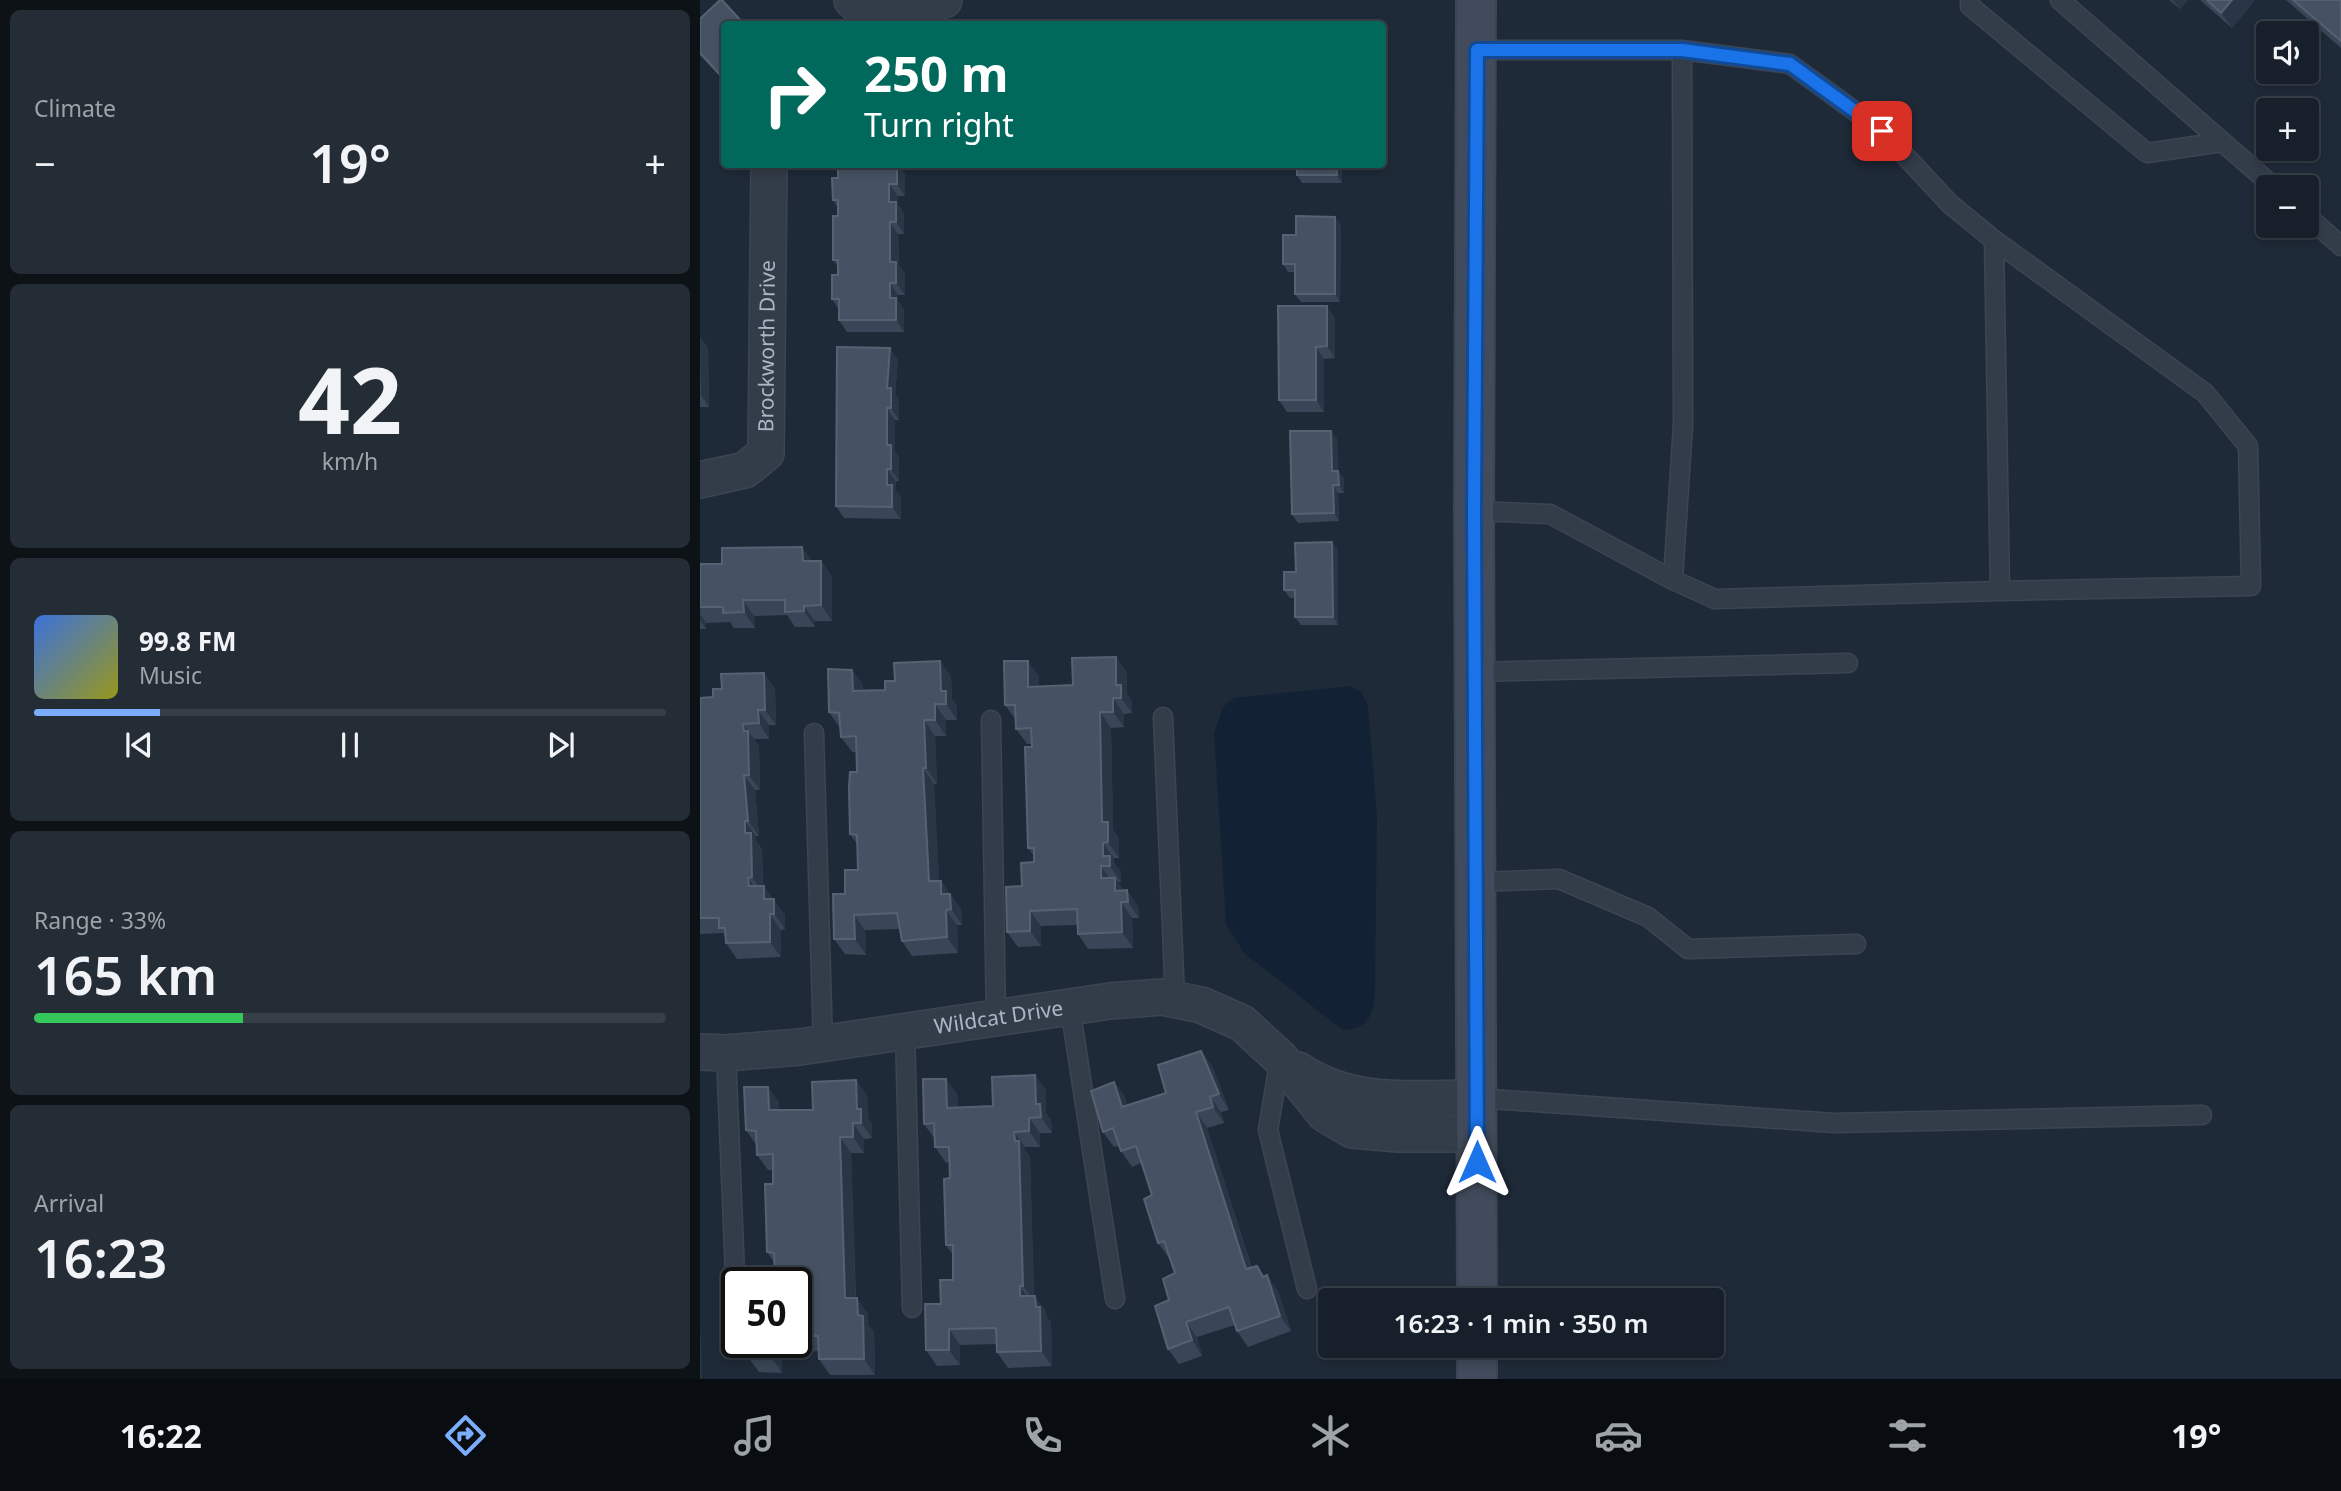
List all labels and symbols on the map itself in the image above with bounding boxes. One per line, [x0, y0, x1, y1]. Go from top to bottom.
pin [1852, 101, 1912, 161]
street label: Brockworth Drive [751, 260, 781, 432]
street label: Wildcat Drive [932, 993, 1065, 1040]
position arrow [1440, 1125, 1514, 1199]
speed limit sign: 50 [721, 1267, 812, 1358]

